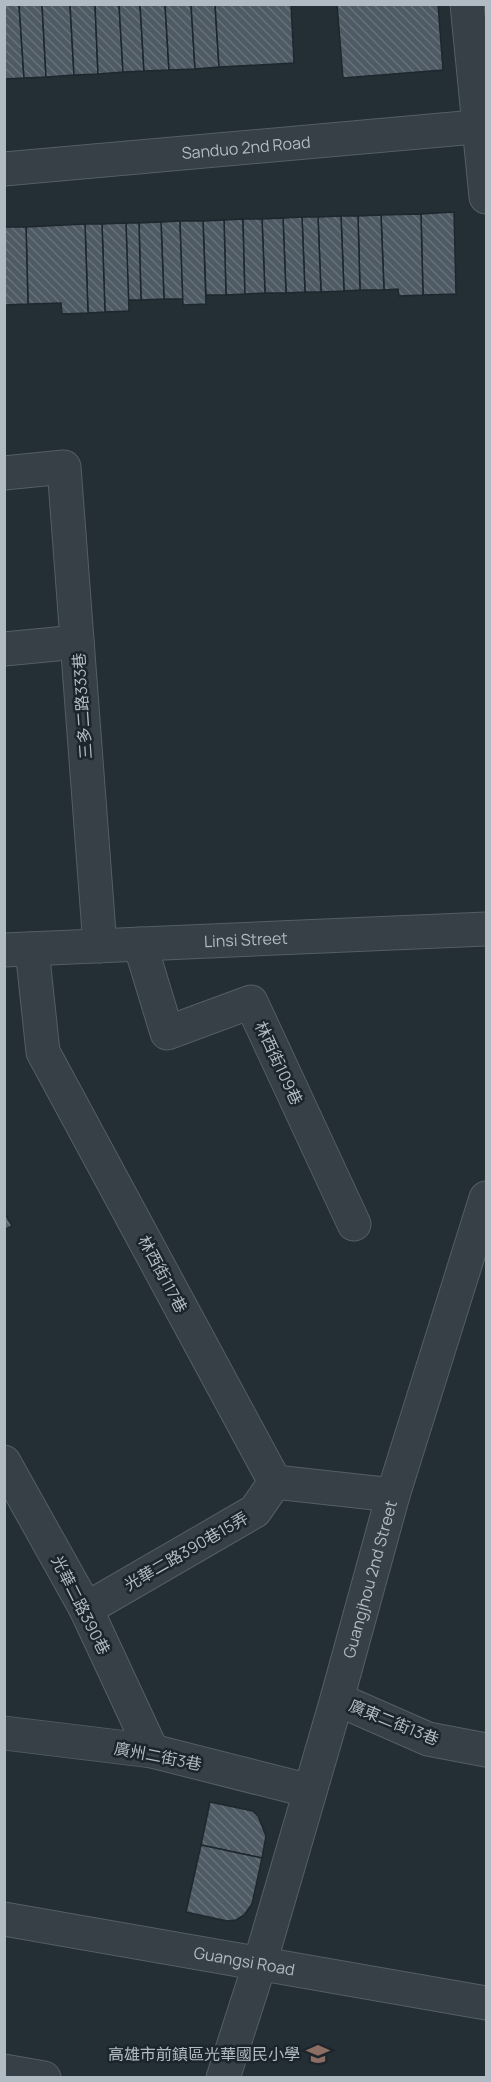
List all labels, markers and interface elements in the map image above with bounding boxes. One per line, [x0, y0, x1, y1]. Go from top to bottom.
street label: Sanduo 2nd Road [181, 131, 311, 164]
street label: 三多二路333巷 [67, 652, 97, 760]
street label: Linsi Street [203, 927, 288, 952]
street label: 林西街109巷 [250, 1018, 308, 1108]
street label: 林西街117巷 [133, 1232, 193, 1316]
street label: Guangjhou 2nd Street [338, 1498, 402, 1661]
street label: 光華二路390巷15弄 [120, 1506, 252, 1596]
street label: 光華二路390巷 [47, 1552, 115, 1658]
street label: 廣東二街13巷 [346, 1694, 442, 1750]
street label: 廣州二街3巷 [112, 1737, 204, 1775]
street label: Guangsi Road [192, 1941, 297, 1980]
school or university icon: 高雄市前鎮區光華國民小學 [305, 2041, 331, 2067]
place label: 高雄市前鎮區光華國民小學 [108, 2043, 300, 2065]

